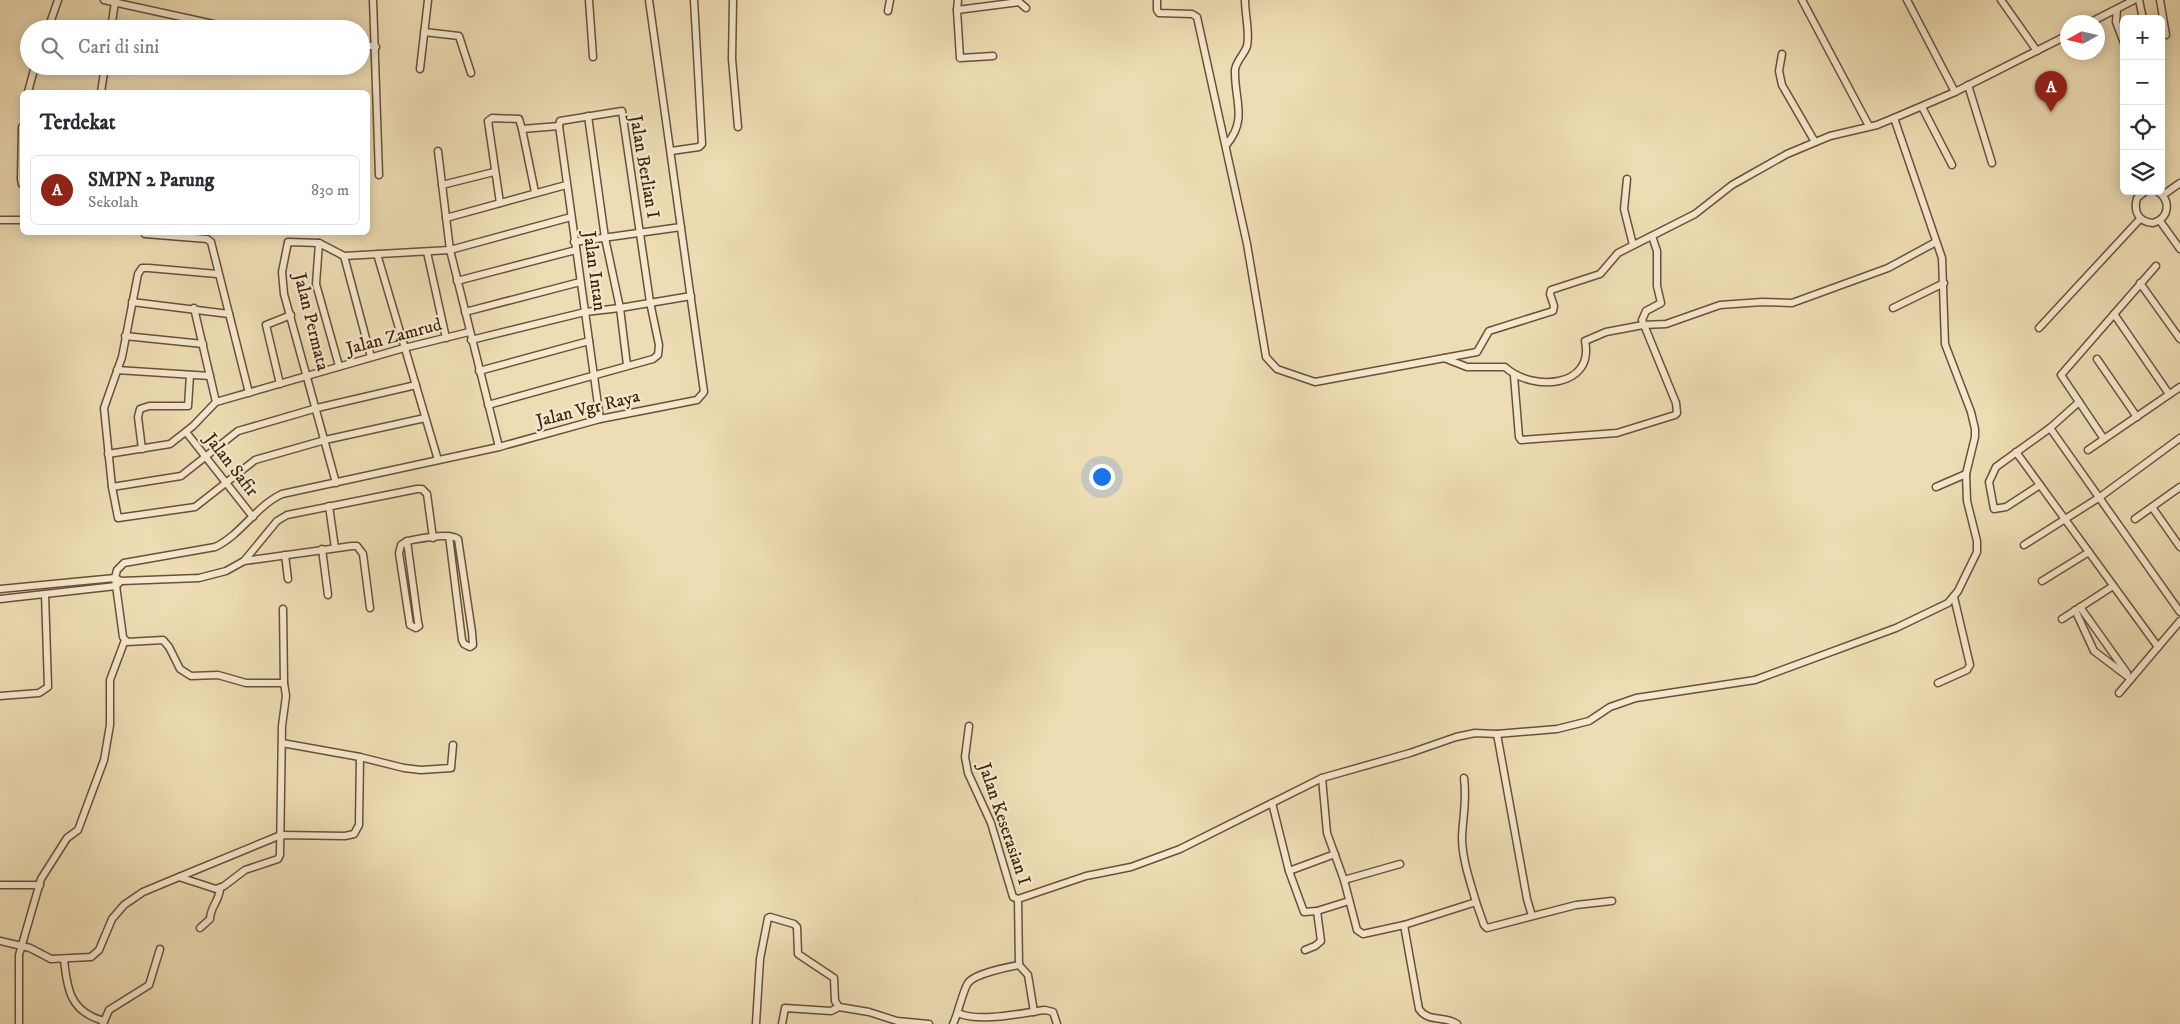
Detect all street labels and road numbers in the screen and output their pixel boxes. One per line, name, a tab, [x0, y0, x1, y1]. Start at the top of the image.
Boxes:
street label: Jalan Berlian I	[624, 112, 664, 220]
street label: Jalan Intan	[577, 228, 611, 313]
street label: Jalan Permata	[288, 269, 334, 373]
street label: Jalan Zamrud	[342, 314, 444, 361]
street label: Jalan Vgr Raya	[532, 385, 643, 433]
street label: Jalan Safir	[198, 427, 263, 501]
street label: Jalan Keserasian I	[972, 758, 1035, 888]

